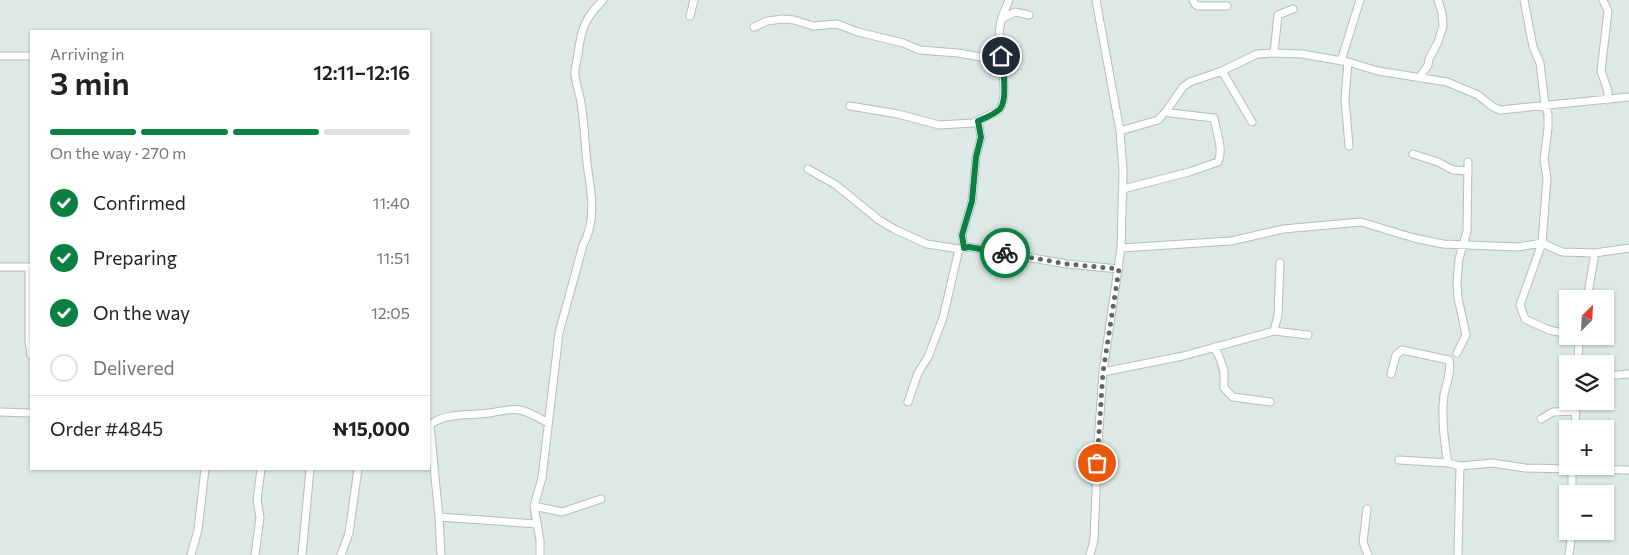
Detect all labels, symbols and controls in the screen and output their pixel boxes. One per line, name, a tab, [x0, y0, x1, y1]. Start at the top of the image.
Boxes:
pin	[980, 35, 1022, 77]
icon: home	[987, 42, 1015, 70]
text: Arriving in	[50, 44, 124, 63]
text: 12:11–12:16	[313, 61, 410, 84]
text: 3 min	[50, 62, 130, 102]
text: On the way · 270 m	[50, 143, 186, 162]
icon: check	[50, 189, 78, 217]
text: Confirmed	[93, 191, 186, 214]
text: 11:40	[373, 193, 410, 212]
courier	[980, 228, 1030, 278]
icon: bike	[991, 239, 1019, 267]
icon: check	[50, 244, 78, 272]
text: Preparing	[93, 246, 177, 269]
text: 11:51	[377, 248, 410, 267]
north arrow	[1559, 290, 1614, 345]
map controls	[1559, 290, 1614, 540]
icon: check	[50, 299, 78, 327]
text: On the way	[93, 301, 190, 324]
text: 12:05	[371, 303, 410, 322]
button: layers	[1559, 355, 1614, 410]
text: Delivered	[93, 356, 174, 379]
text: Order #4845	[50, 417, 163, 440]
text: ₦15,000	[332, 417, 410, 440]
button: +	[1559, 420, 1614, 475]
pin	[1076, 442, 1118, 484]
icon: bag	[1083, 449, 1111, 477]
button: −	[1559, 485, 1614, 540]

